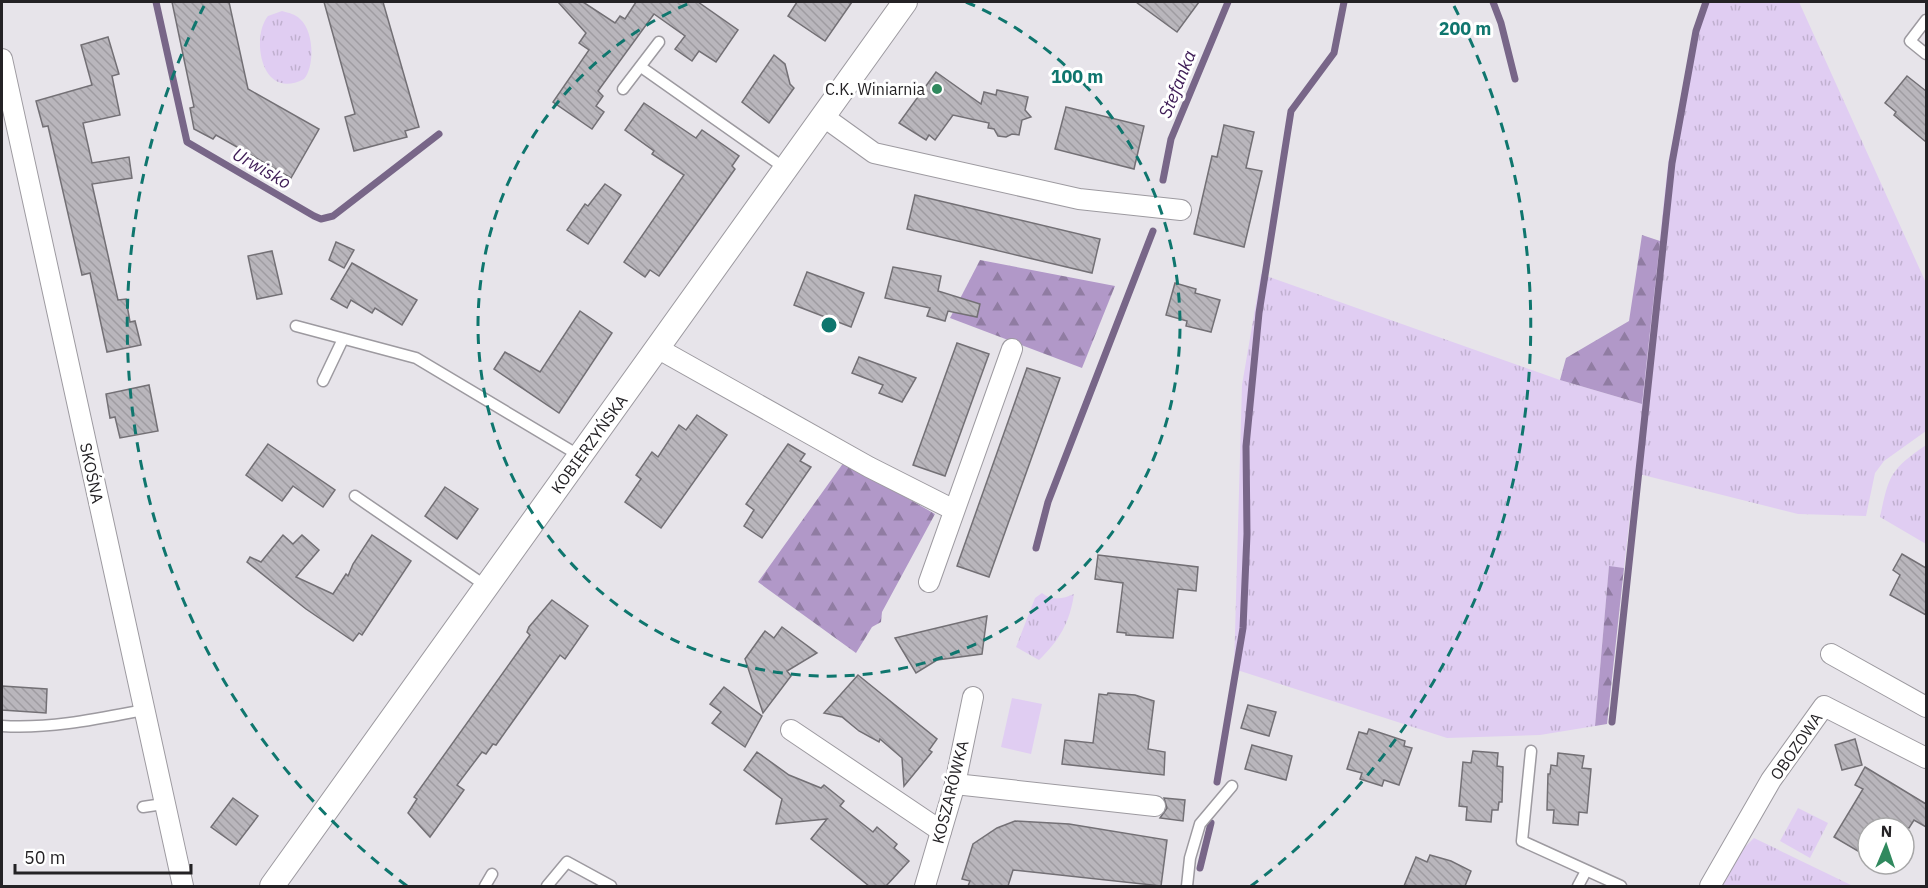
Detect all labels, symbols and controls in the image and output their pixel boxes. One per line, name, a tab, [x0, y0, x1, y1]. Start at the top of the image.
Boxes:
text: 200 m	[1439, 17, 1491, 40]
water label: Stefanka	[1153, 47, 1201, 121]
text: 100 m	[1051, 65, 1103, 88]
place label: C.K. Winiarnia	[825, 79, 925, 99]
marker: C.K. Winiarnia	[930, 82, 944, 96]
water label: Urwisko	[229, 142, 295, 194]
centre of rings	[819, 315, 839, 335]
street label: KOBIERZYŃSKA	[546, 390, 632, 497]
street label: SKOŚNA	[76, 441, 109, 505]
street label: OBOZOWA	[1766, 708, 1826, 784]
street label: KOSZARÓWKA	[927, 738, 973, 846]
north arrow	[1856, 816, 1916, 876]
text: N	[1880, 821, 1893, 841]
scale bar	[15, 837, 190, 875]
text: 50 m	[24, 846, 66, 869]

